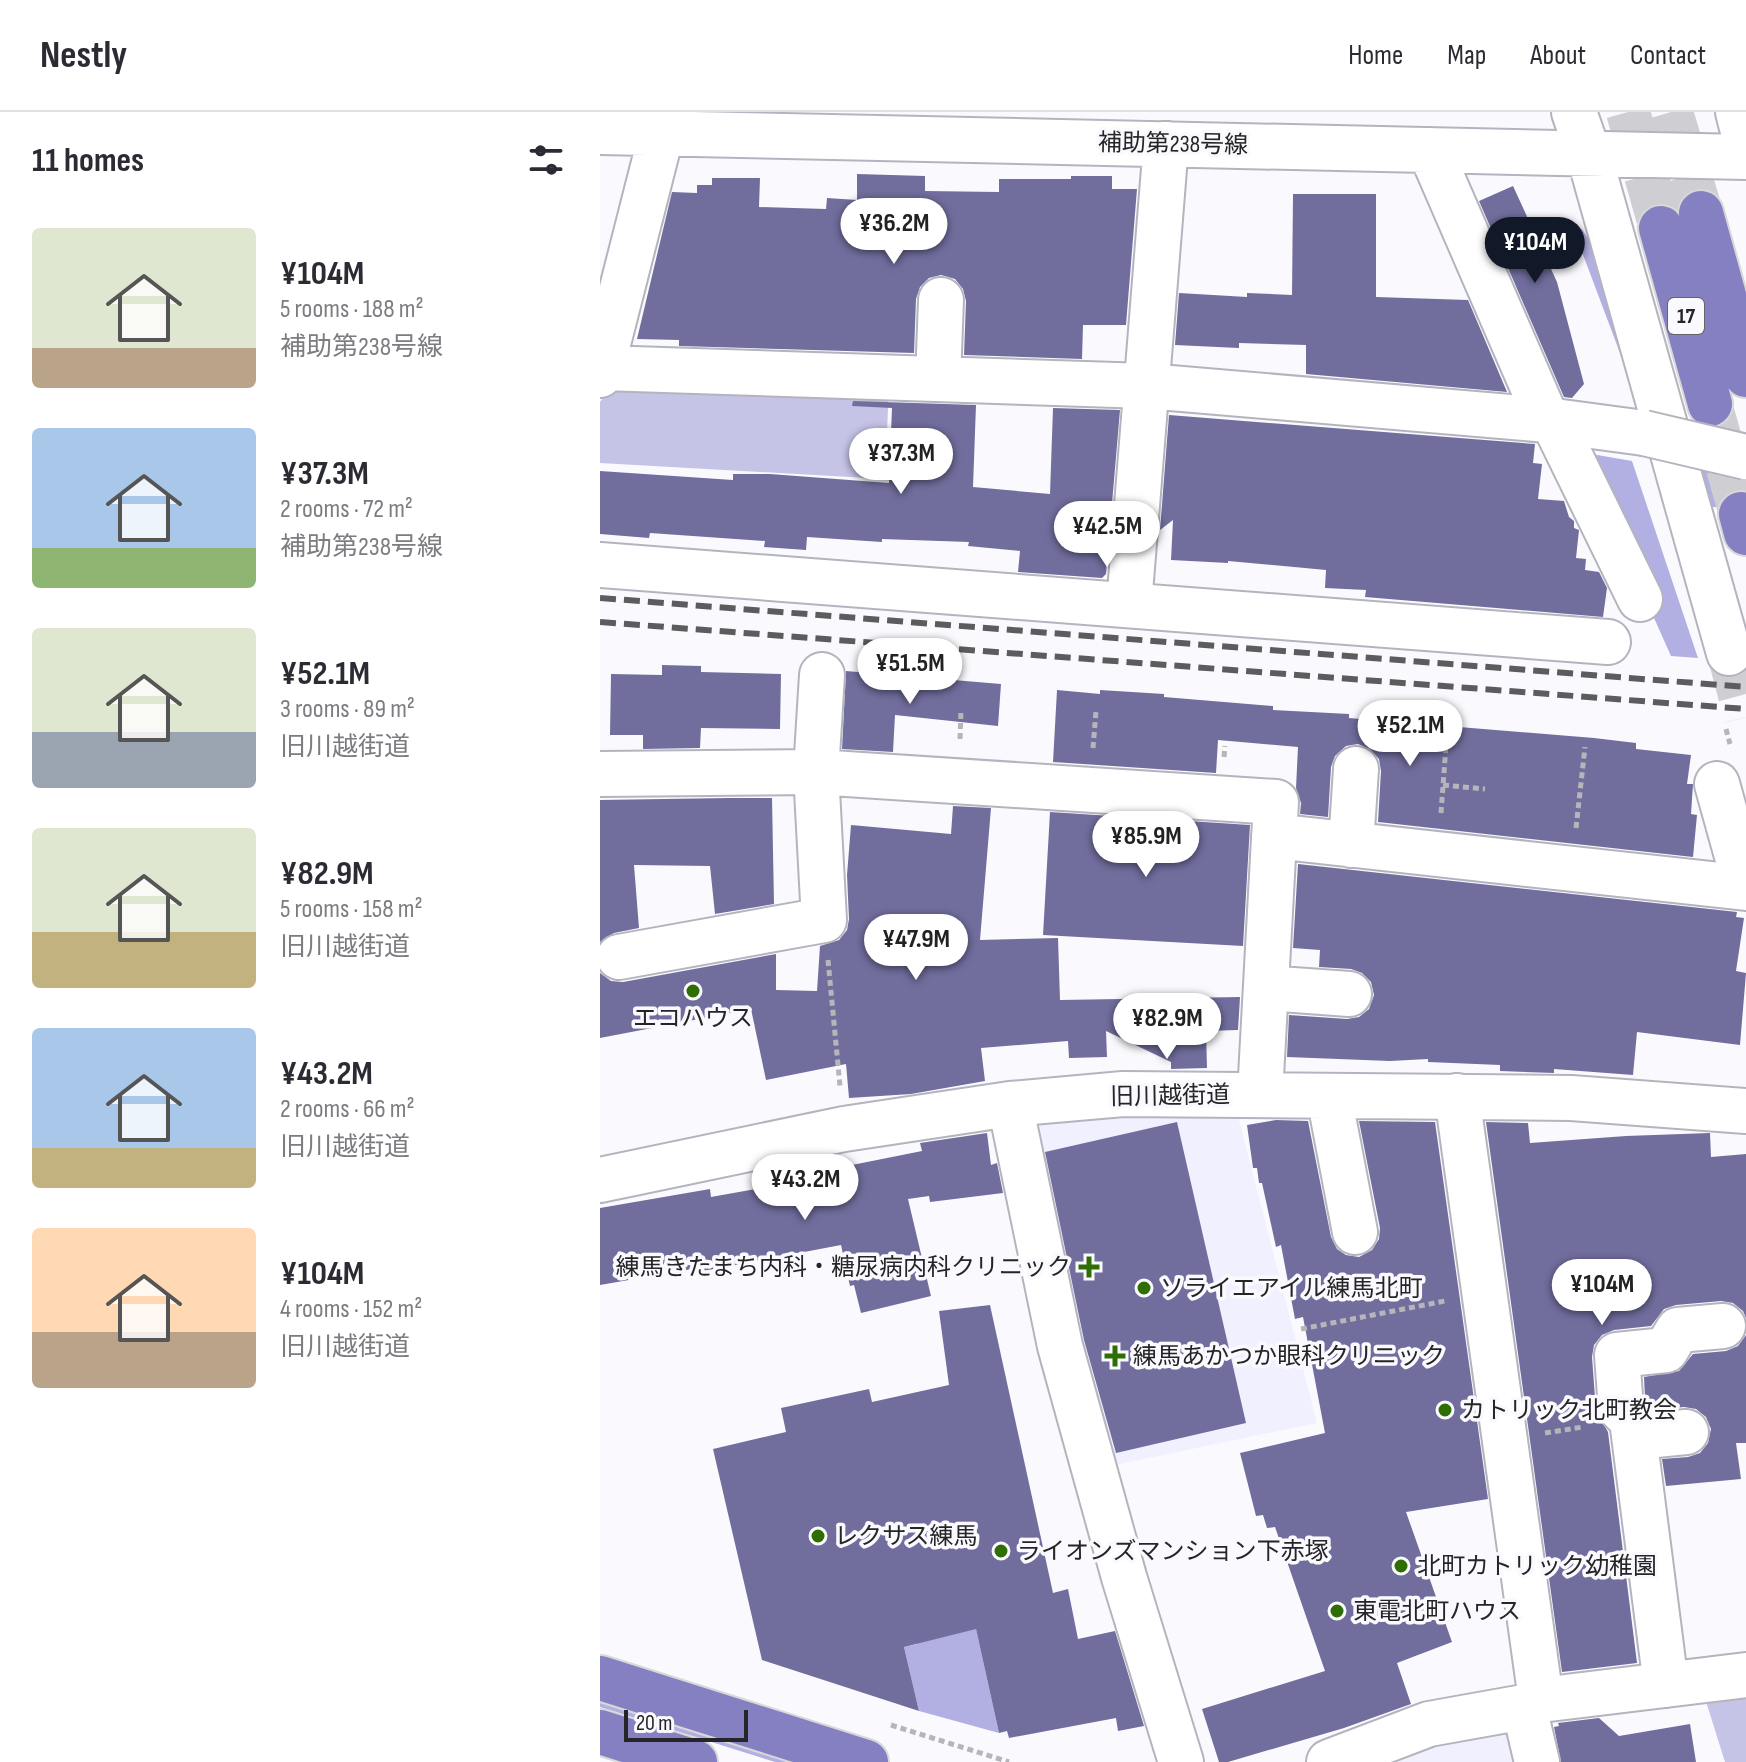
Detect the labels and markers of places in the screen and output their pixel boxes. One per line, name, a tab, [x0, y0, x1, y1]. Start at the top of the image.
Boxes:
pin: ¥36.2M	[829, 198, 959, 266]
pin: ¥104M	[1479, 217, 1591, 285]
pin: ¥37.3M	[836, 428, 966, 496]
pin: ¥42.5M	[1042, 501, 1172, 569]
pin: ¥51.5M	[845, 638, 975, 706]
pin: ¥52.1M	[1345, 700, 1475, 768]
pin: ¥85.9M	[1081, 811, 1211, 879]
pin: ¥47.9M	[851, 914, 981, 982]
marker: エコハウス	[684, 982, 702, 1000]
pin: ¥82.9M	[1102, 993, 1232, 1061]
place label: エコハウス	[633, 1004, 753, 1033]
pin: ¥43.2M	[740, 1154, 870, 1222]
place label: 練馬きたまち内科・糖尿病内科クリニック	[616, 1253, 1071, 1282]
marker: 練馬きたまち内科・糖尿病内科クリニック	[1078, 1256, 1100, 1278]
pin: ¥104M	[1546, 1259, 1658, 1327]
place label: ソライエアイル練馬北町	[1160, 1274, 1423, 1303]
marker: ソライエアイル練馬北町	[1135, 1279, 1153, 1297]
place label: 練馬あかつか眼科クリニック	[1133, 1342, 1445, 1371]
marker: 練馬あかつか眼科クリニック	[1104, 1345, 1126, 1367]
place label: カトリック北町教会	[1461, 1396, 1677, 1425]
marker: カトリック北町教会	[1436, 1401, 1454, 1419]
place label: レクサス練馬	[834, 1522, 978, 1551]
marker: レクサス練馬	[809, 1527, 827, 1545]
place label: ライオンズマンション下赤塚	[1017, 1537, 1329, 1566]
marker: ライオンズマンション下赤塚	[992, 1542, 1010, 1560]
place label: 北町カトリック幼稚園	[1417, 1552, 1657, 1581]
marker: 北町カトリック幼稚園	[1392, 1557, 1410, 1575]
place label: 東電北町ハウス	[1353, 1597, 1521, 1626]
marker: 東電北町ハウス	[1328, 1602, 1346, 1620]

